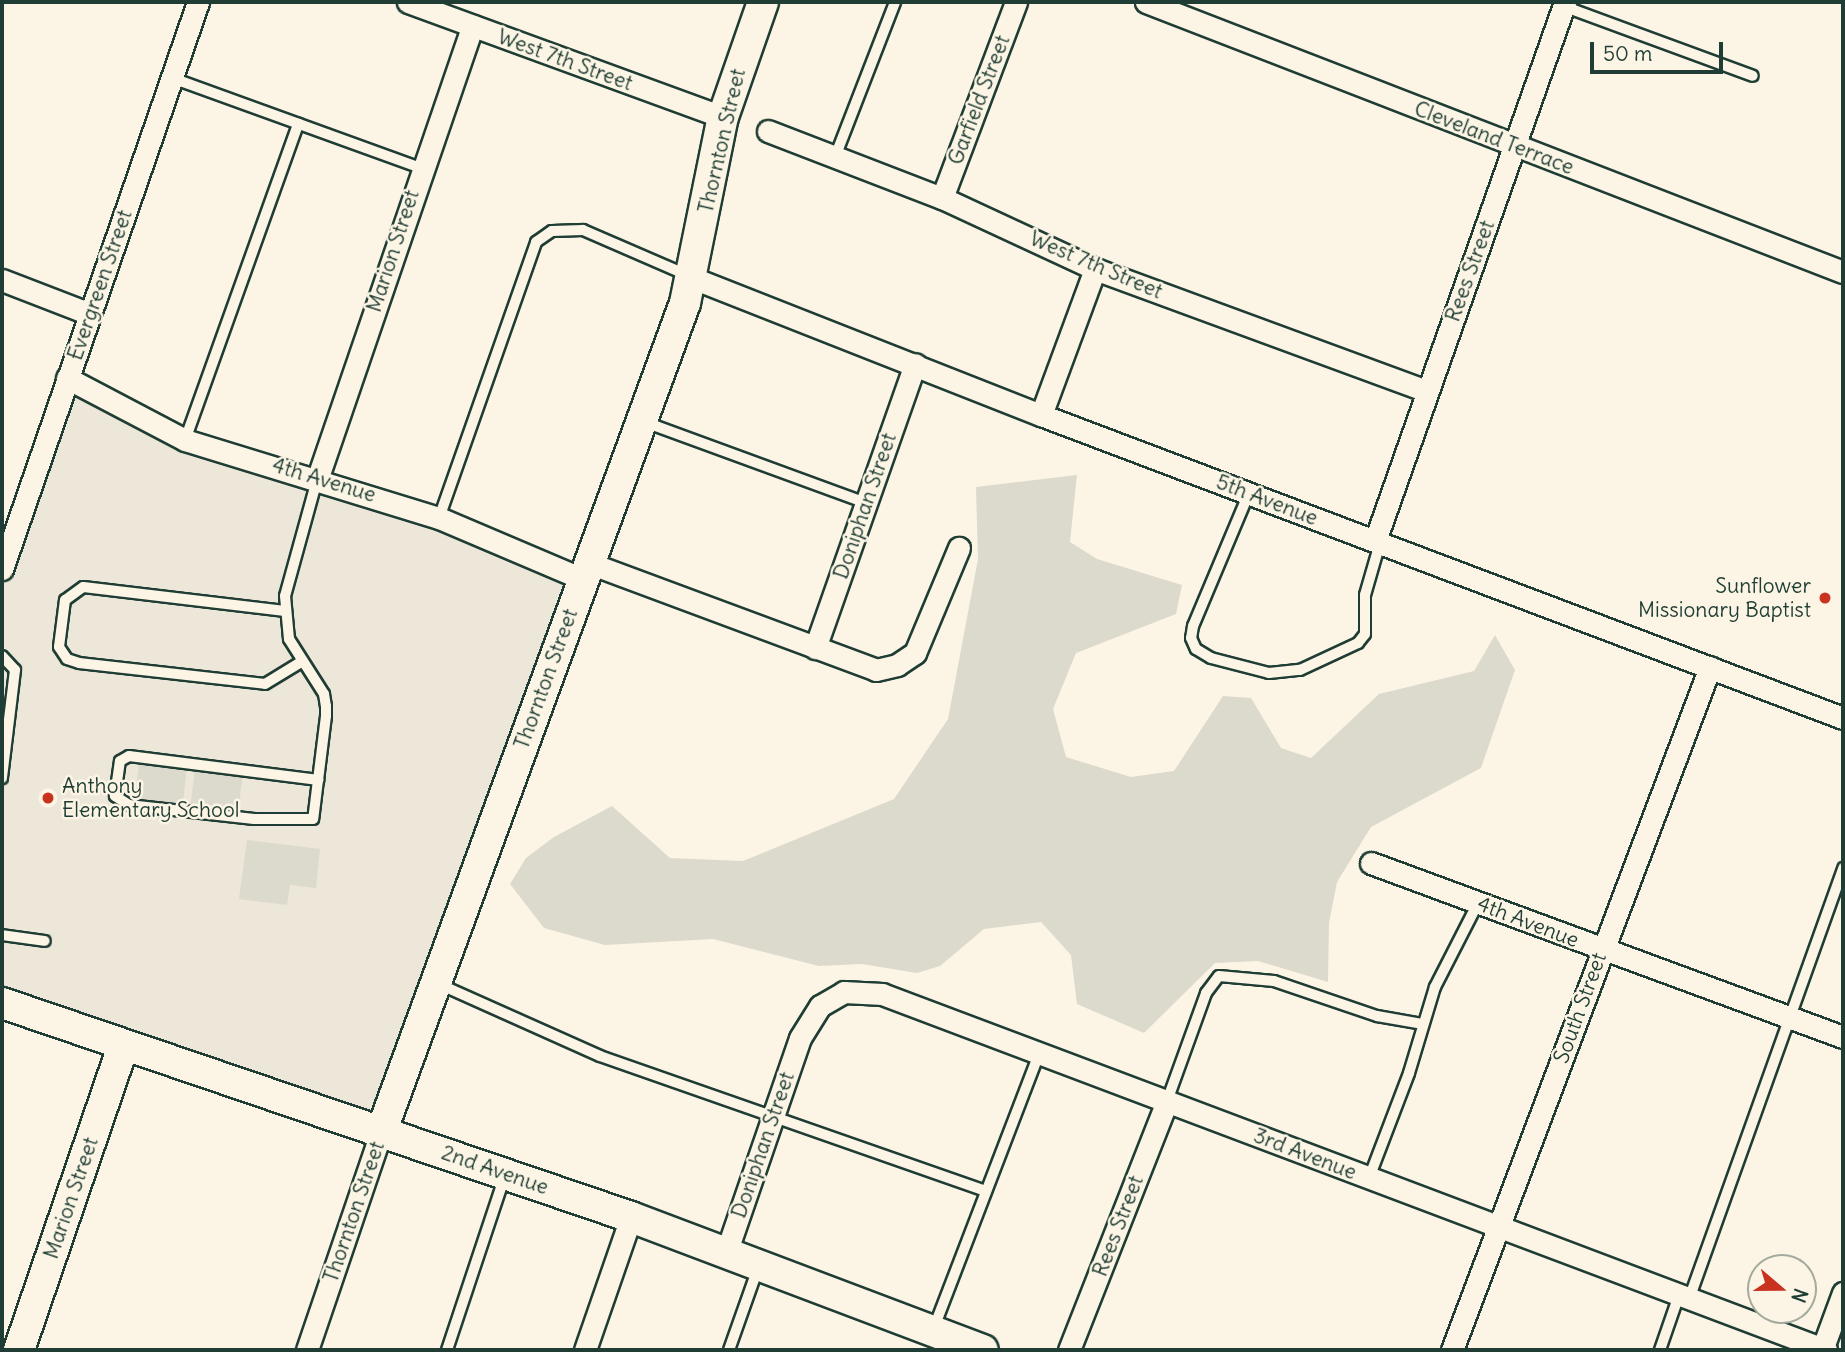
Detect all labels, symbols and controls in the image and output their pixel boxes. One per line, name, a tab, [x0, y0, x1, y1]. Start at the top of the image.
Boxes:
street label: West 7th Street	[494, 24, 636, 96]
scale bar	[1593, 28, 1726, 72]
street label: Garfield Street	[943, 32, 1015, 168]
text: 50 m	[1603, 40, 1652, 67]
street label: Thornton Street	[693, 66, 751, 216]
street label: Cleveland Terrace	[1411, 96, 1577, 180]
street label: Marion Street	[361, 187, 425, 315]
street label: Evergreen Street	[62, 206, 138, 364]
street label: Rees Street	[1440, 217, 1500, 325]
street label: West 7th Street	[1026, 226, 1166, 304]
street label: Doniphan Street	[828, 430, 902, 582]
street label: 4th Avenue	[269, 452, 379, 508]
street label: 5th Avenue	[1213, 469, 1321, 531]
place label: Sunflower Missionary Baptist	[1638, 573, 1811, 623]
marker: Sunflower Missionary Baptist	[1817, 590, 1833, 606]
street label: Thornton Street	[509, 605, 583, 753]
place label: Anthony Elementary School	[62, 773, 239, 823]
marker: Anthony Elementary School	[40, 790, 56, 806]
street label: 4th Avenue	[1474, 891, 1582, 953]
street label: South Street	[1548, 949, 1612, 1067]
street label: Doniphan Street	[726, 1069, 800, 1221]
street label: 3rd Avenue	[1250, 1123, 1360, 1185]
street label: Marion Street	[38, 1134, 104, 1262]
street label: Thornton Street	[318, 1138, 390, 1286]
street label: 2nd Avenue	[438, 1140, 552, 1200]
street label: Rees Street	[1087, 1172, 1149, 1280]
north arrow	[1747, 1254, 1817, 1324]
text: N	[1786, 1285, 1813, 1306]

